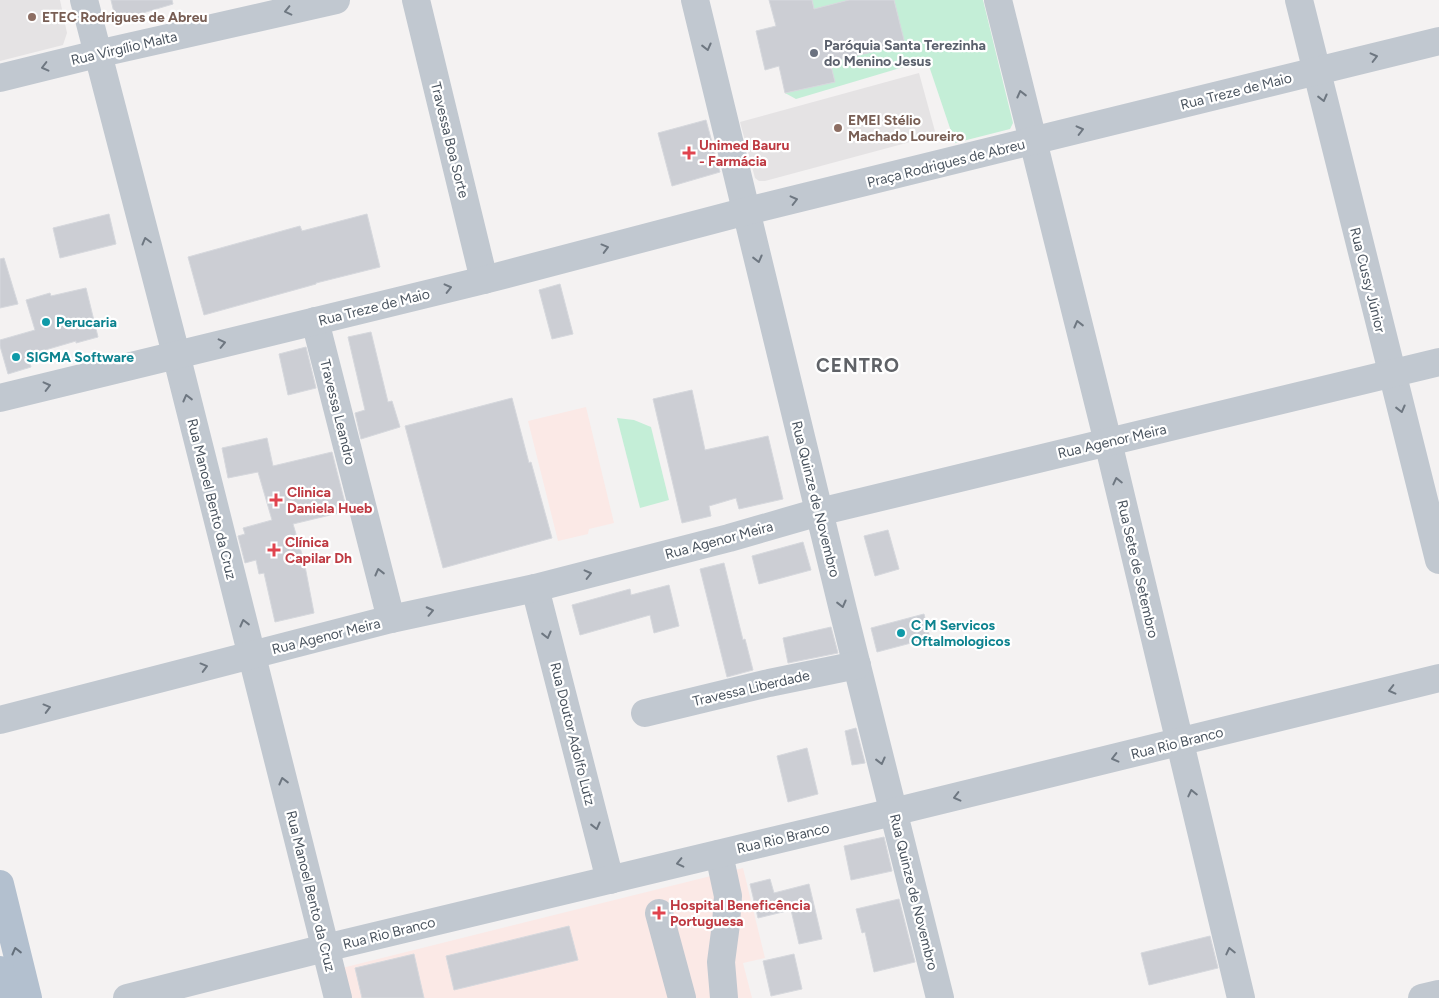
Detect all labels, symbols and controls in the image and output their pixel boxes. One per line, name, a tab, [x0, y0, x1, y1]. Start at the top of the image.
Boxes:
one-way arrow	[284, 5, 293, 16]
place label: ETEC Rodrigues de Abreu	[42, 9, 207, 26]
marker: ETEC Rodrigues de Abreu	[26, 11, 38, 23]
street label: Rua Virgílio Malta	[69, 28, 179, 69]
place label: Paróquia Santa Terezinha do Menino Jesus	[824, 37, 986, 70]
one-way arrow	[701, 43, 712, 52]
marker: Paróquia Santa Terezinha do Menino Jesus	[808, 47, 820, 59]
one-way arrow	[1370, 52, 1379, 63]
one-way arrow	[40, 61, 49, 72]
street label: Rua Treze de Maio	[1179, 69, 1294, 114]
street label: Travessa Boa Sorte	[427, 80, 472, 200]
one-way arrow	[1016, 90, 1027, 99]
one-way arrow	[1317, 94, 1328, 103]
place label: EMEI Stélio Machado Loureiro	[848, 112, 964, 145]
marker: EMEI Stélio Machado Loureiro	[832, 122, 844, 134]
one-way arrow	[1076, 125, 1085, 136]
street label: Praça Rodrigues de Abreu	[865, 136, 1027, 191]
place label: Unimed Bauru - Farmácia	[699, 137, 789, 170]
marker: Unimed Bauru - Farmácia	[683, 147, 695, 159]
one-way arrow	[790, 195, 799, 206]
street label: Rua Cussy Júnior	[1346, 226, 1389, 335]
one-way arrow	[141, 236, 152, 245]
one-way arrow	[601, 243, 610, 254]
one-way arrow	[752, 254, 763, 263]
one-way arrow	[444, 284, 452, 294]
street label: Rua Treze de Maio	[317, 285, 432, 330]
place label: Perucaria	[56, 314, 117, 331]
marker: Perucaria	[40, 316, 52, 328]
one-way arrow	[1074, 320, 1084, 328]
one-way arrow	[218, 338, 226, 349]
place label: SIGMA Software	[26, 349, 134, 366]
marker: SIGMA Software	[10, 351, 22, 363]
district label: CENTRO	[816, 354, 900, 377]
street label: Travessa Leandro	[316, 358, 359, 467]
one-way arrow	[43, 381, 52, 392]
one-way arrow	[182, 393, 193, 402]
one-way arrow	[1395, 404, 1405, 412]
street label: Rua Manoel Bento da Cruz	[183, 417, 240, 582]
street label: Rua Quinze de Novembro	[788, 419, 843, 579]
street label: Rua Agenor Meira	[1056, 421, 1168, 462]
one-way arrow	[1112, 477, 1123, 486]
place label: Clinica Daniela Hueb	[287, 484, 372, 517]
marker: Clinica Daniela Hueb	[269, 493, 283, 507]
street label: Rua Sete de Setembro	[1113, 498, 1162, 640]
street label: Rua Agenor Meira	[663, 518, 775, 563]
place label: Clínica Capilar Dh	[285, 534, 352, 567]
marker: Clínica Capilar Dh	[267, 543, 281, 557]
one-way arrow	[374, 568, 385, 577]
one-way arrow	[584, 569, 593, 580]
one-way arrow	[836, 599, 846, 607]
one-way arrow	[426, 606, 434, 617]
street label: Rua Agenor Meira	[270, 615, 382, 658]
place label: C M Servicos Oftalmologicos	[911, 617, 1011, 650]
one-way arrow	[239, 619, 250, 628]
marker: C M Servicos Oftalmologicos	[895, 627, 907, 639]
one-way arrow	[542, 630, 552, 638]
street label: Rua Doutor Adolfo Lutz	[546, 661, 599, 808]
one-way arrow	[200, 662, 209, 673]
street label: Travessa Liberdade	[691, 667, 812, 710]
one-way arrow	[1388, 684, 1396, 694]
one-way arrow	[43, 703, 52, 714]
street label: Rua Rio Branco	[1129, 724, 1225, 763]
one-way arrow	[1111, 752, 1120, 763]
one-way arrow	[875, 757, 886, 766]
one-way arrow	[278, 777, 289, 785]
one-way arrow	[1187, 788, 1198, 797]
one-way arrow	[953, 791, 962, 802]
street label: Rua Manoel Bento da Cruz	[282, 809, 339, 974]
street label: Rua Quinze de Novembro	[886, 812, 941, 972]
street label: Rua Rio Branco	[735, 820, 831, 857]
one-way arrow	[591, 822, 601, 830]
one-way arrow	[676, 857, 685, 868]
place label: Hospital Beneficência Portuguesa	[670, 897, 810, 930]
marker: Hospital Beneficência Portuguesa	[652, 906, 666, 920]
street label: Rua Rio Branco	[341, 914, 437, 953]
one-way arrow	[11, 946, 22, 955]
one-way arrow	[1225, 946, 1236, 955]

